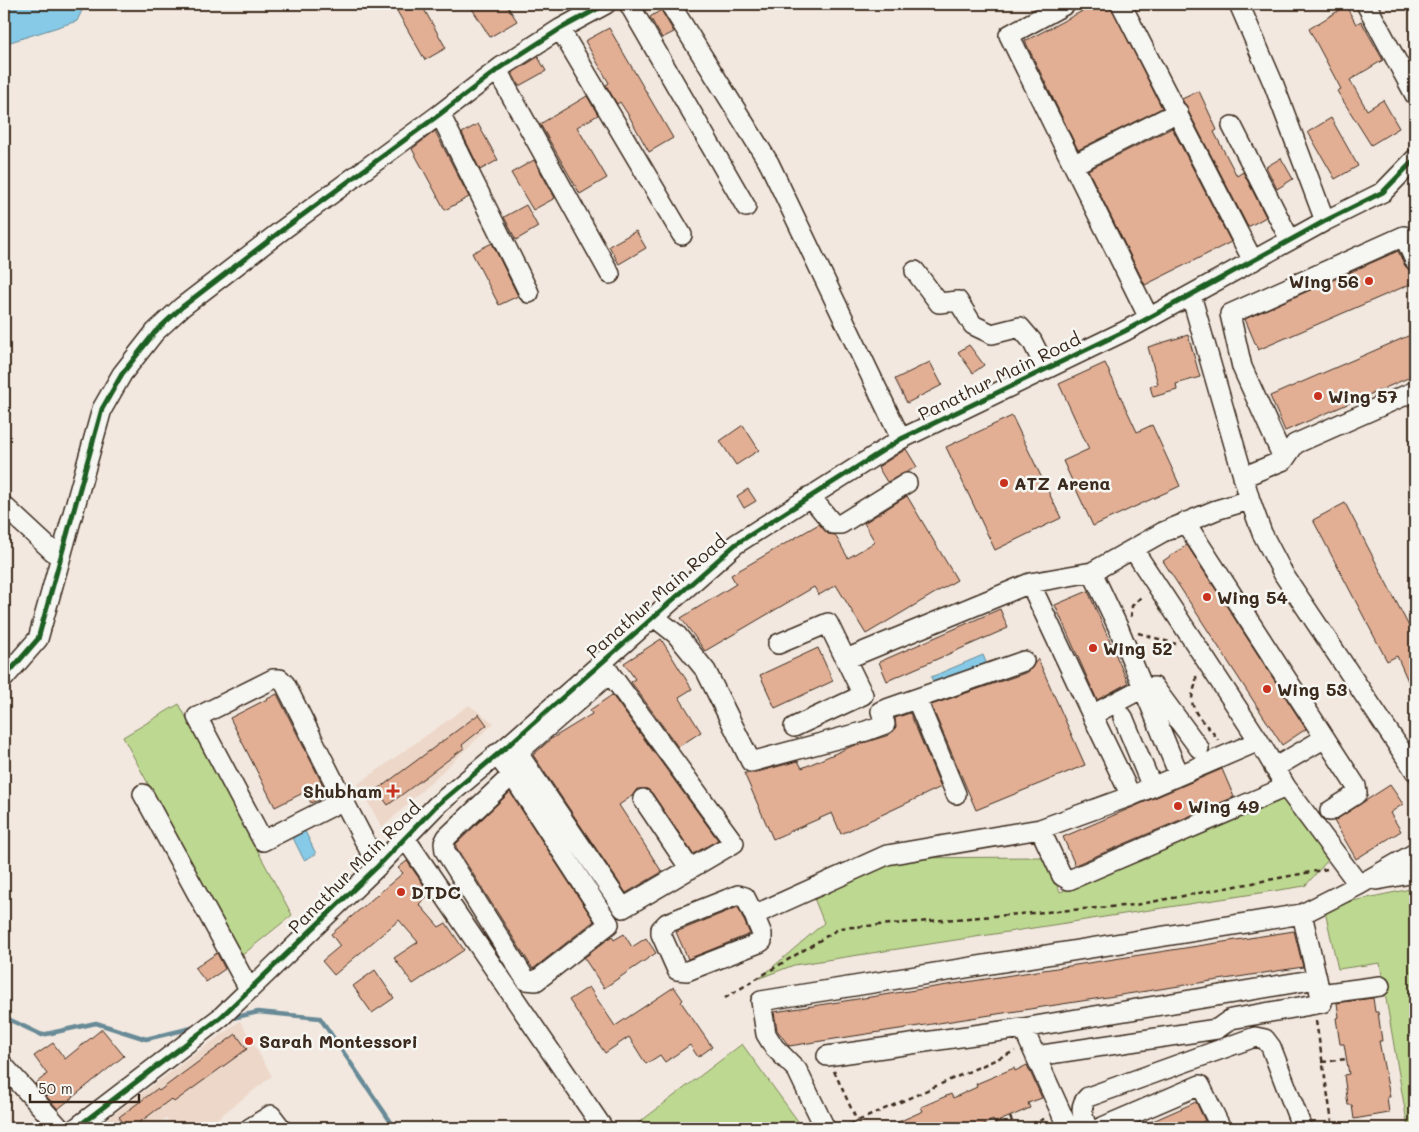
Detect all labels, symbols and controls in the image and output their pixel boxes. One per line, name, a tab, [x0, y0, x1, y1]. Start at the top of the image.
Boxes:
place label: Wing 56	[1289, 269, 1359, 293]
marker: Wing 56	[1363, 275, 1375, 287]
street label: Panathur Main Road	[914, 326, 1084, 426]
place label: Wing 57	[1328, 384, 1398, 408]
marker: Wing 57	[1312, 390, 1324, 402]
place label: ATZ Arena	[1014, 471, 1110, 495]
marker: ATZ Arena	[998, 477, 1010, 489]
street label: Panathur Main Road	[581, 529, 731, 663]
place label: Wing 54	[1217, 585, 1288, 609]
marker: Wing 54	[1201, 591, 1213, 603]
place label: Wing 52	[1103, 636, 1173, 660]
marker: Wing 52	[1087, 642, 1099, 654]
place label: Wing 53	[1277, 677, 1347, 701]
marker: Wing 53	[1261, 683, 1273, 695]
place label: Shubham	[303, 779, 382, 803]
marker: Shubham	[386, 784, 400, 798]
place label: Wing 49	[1188, 794, 1259, 818]
street label: Panathur Main Road	[283, 796, 425, 938]
marker: Wing 49	[1172, 800, 1184, 812]
place label: DTDC	[411, 880, 461, 904]
marker: DTDC	[395, 886, 407, 898]
place label: Sarah Montessori	[259, 1029, 418, 1053]
marker: Sarah Montessori	[243, 1035, 255, 1047]
scale bar	[30, 1072, 139, 1104]
text: 50 m	[38, 1078, 73, 1098]

